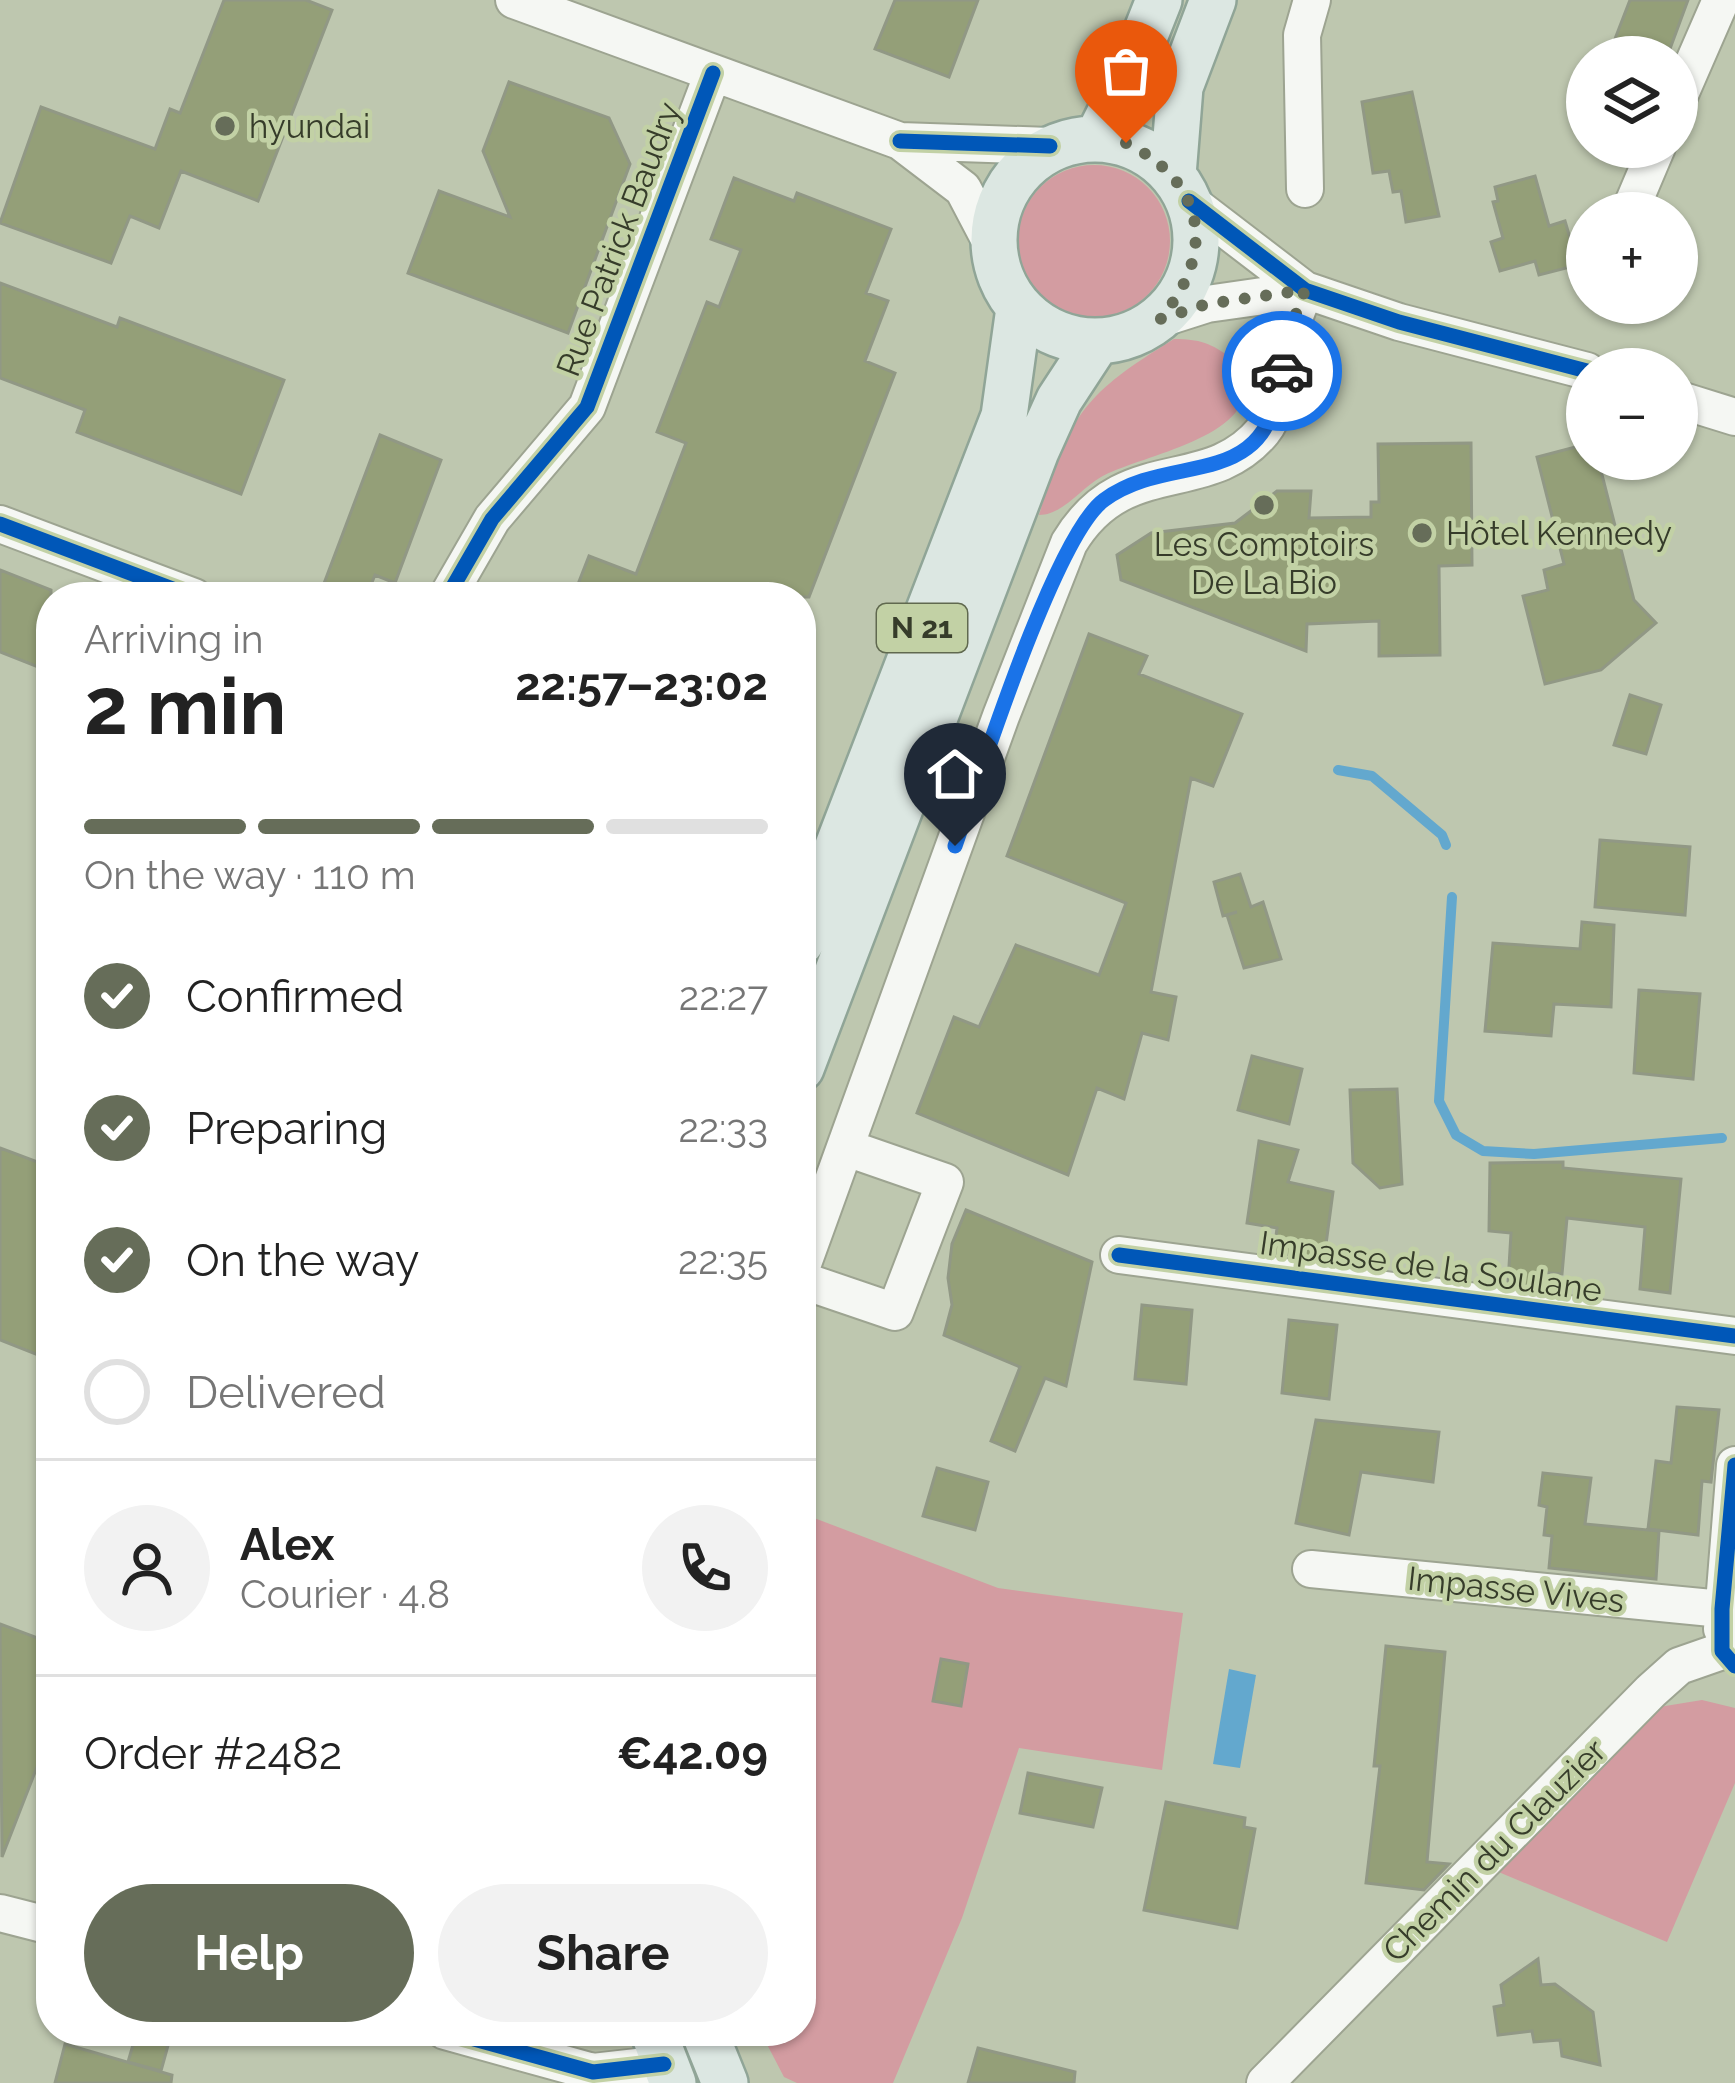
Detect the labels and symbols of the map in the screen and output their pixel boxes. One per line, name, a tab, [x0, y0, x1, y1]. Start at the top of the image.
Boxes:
pin	[1075, 20, 1177, 143]
street label: Rue Patrick Baudry	[548, 97, 689, 382]
place label: hyundai	[249, 107, 370, 146]
marker: hyundai	[212, 113, 238, 139]
courier	[1222, 311, 1342, 431]
marker: Les Comptoirs De La Bio	[1251, 492, 1277, 518]
place label: Hôtel Kennedy	[1446, 514, 1672, 553]
marker: Hôtel Kennedy	[1409, 520, 1435, 546]
place label: Les Comptoirs De La Bio	[1154, 525, 1374, 602]
road number: N 21	[877, 604, 967, 652]
pin	[904, 723, 1006, 846]
street label: Impasse de la Soulane	[1257, 1223, 1604, 1310]
street label: Impasse Vives	[1406, 1559, 1626, 1620]
street label: Chemin du Clauzier	[1375, 1731, 1614, 1970]

